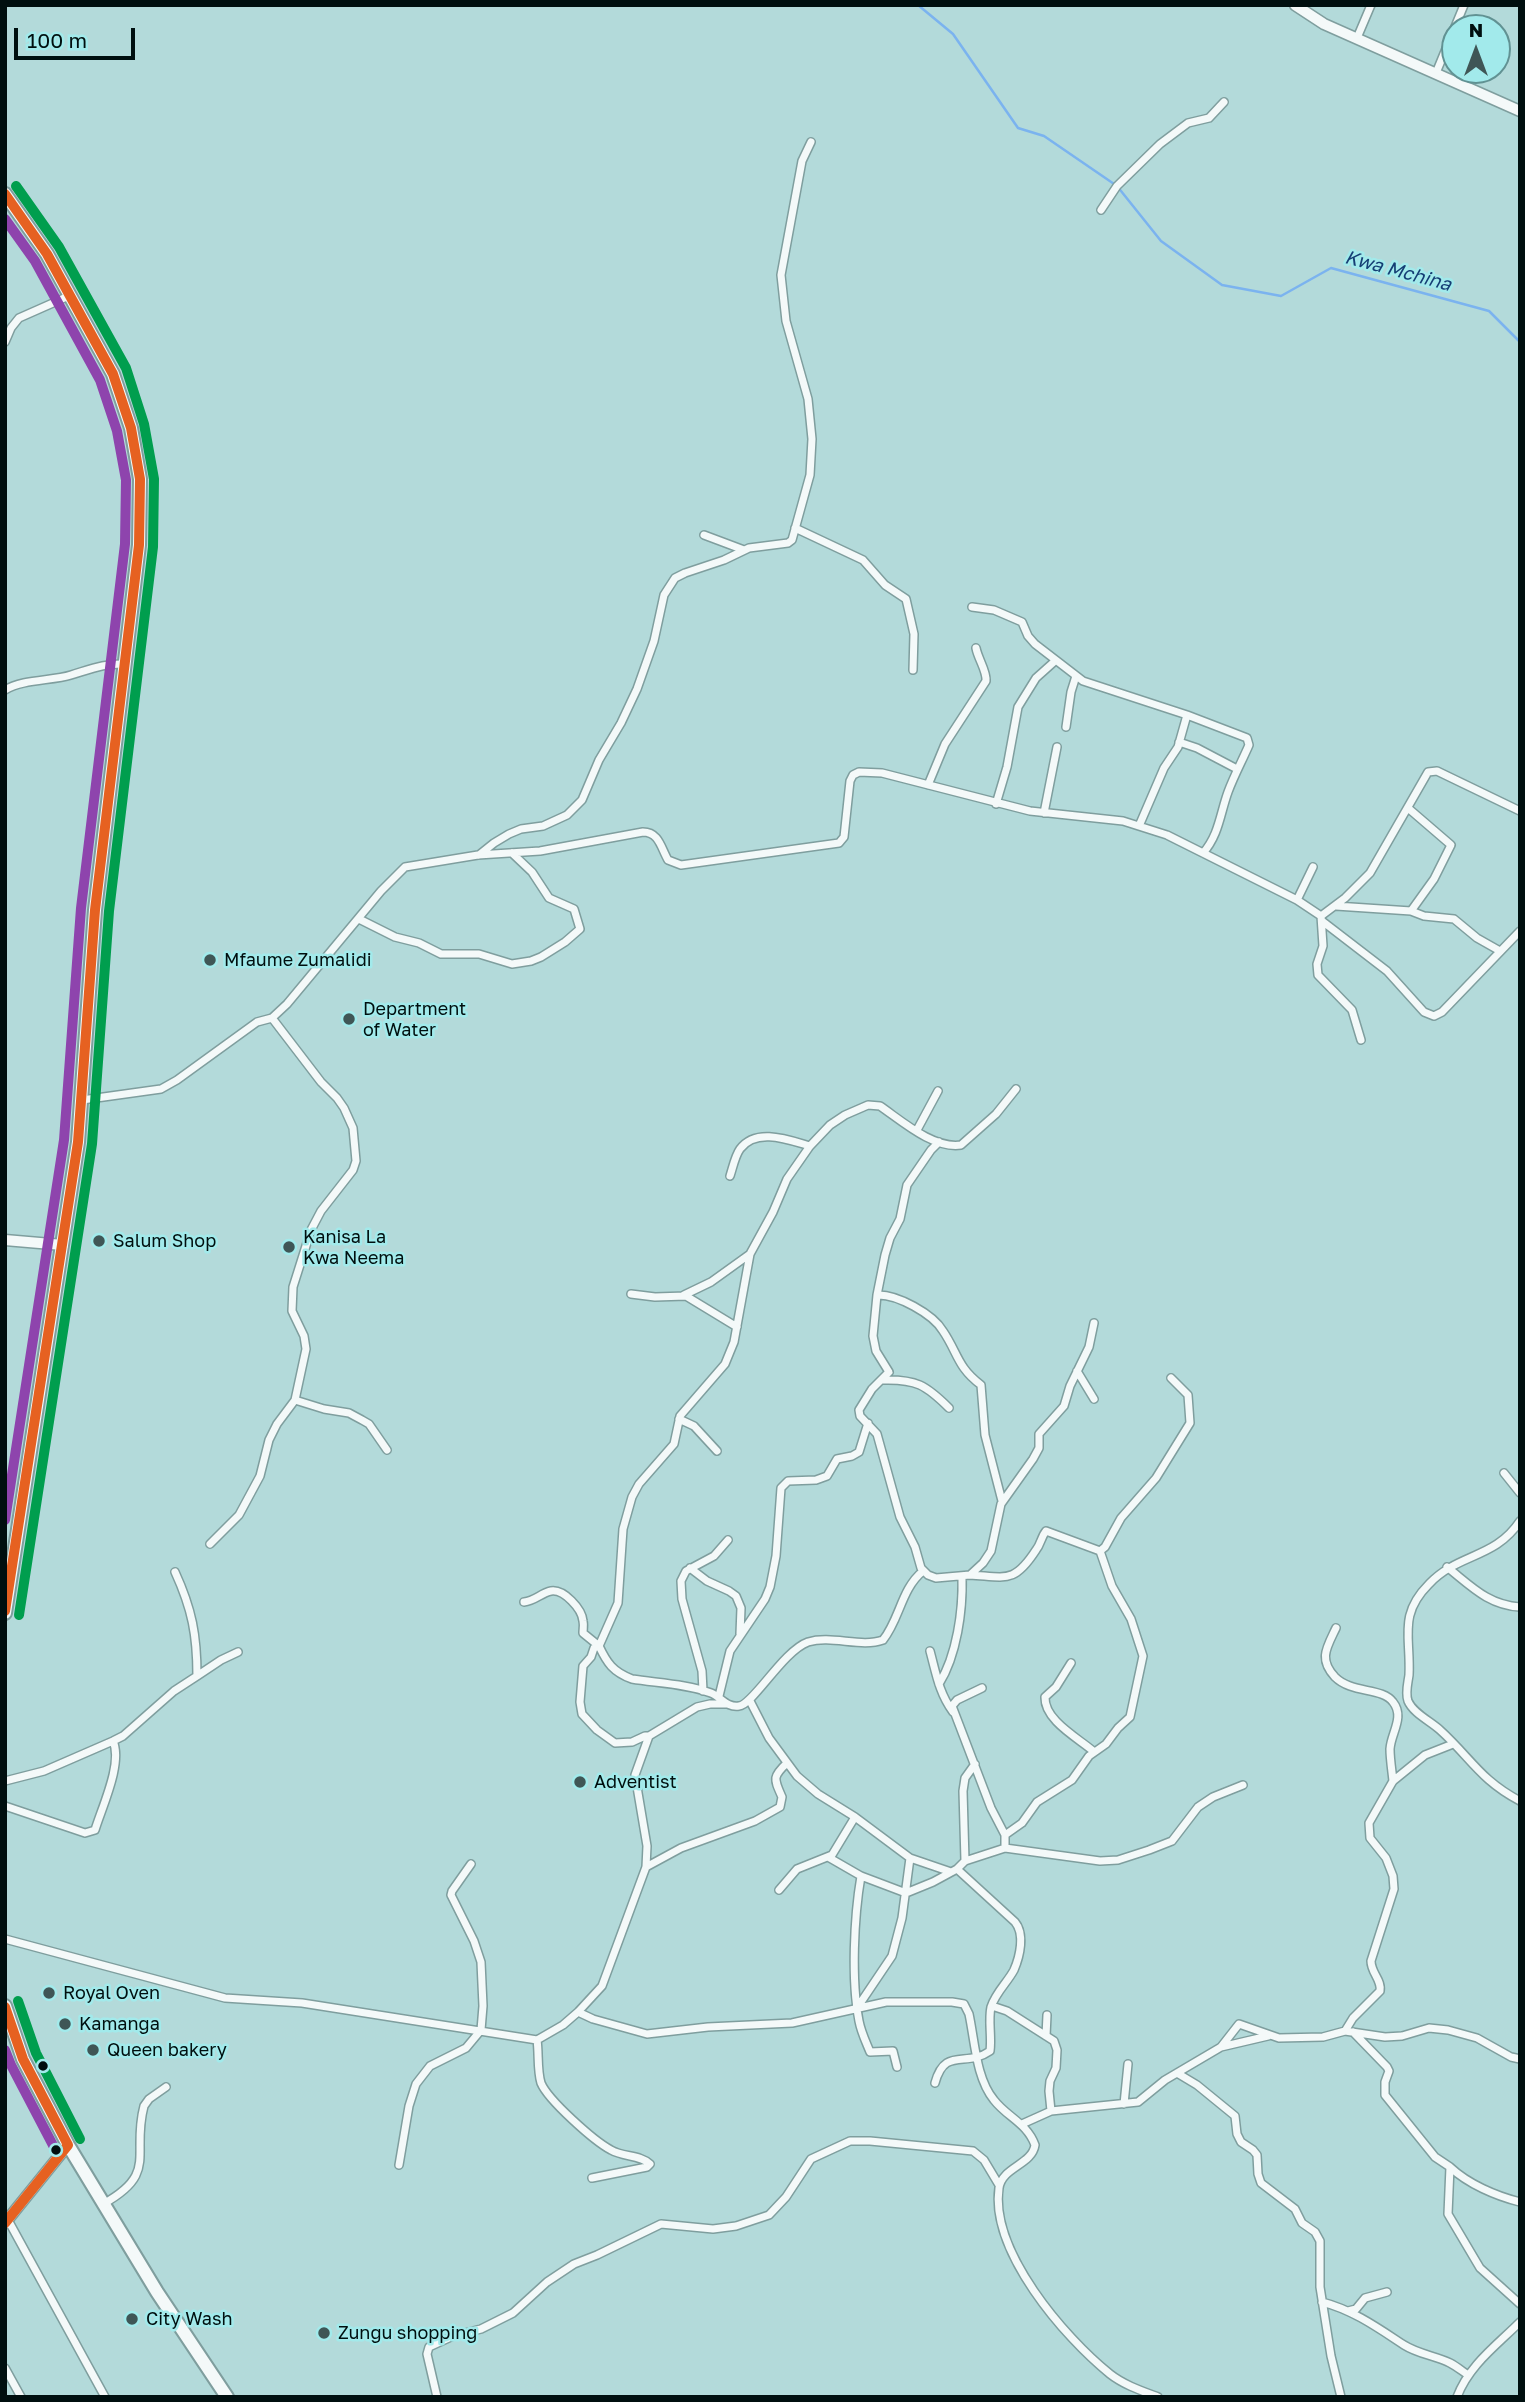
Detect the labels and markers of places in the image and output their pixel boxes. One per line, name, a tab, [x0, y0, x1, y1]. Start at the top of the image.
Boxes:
place label: Mfaume Zumalidi	[224, 949, 372, 971]
marker: Mfaume Zumalidi	[202, 952, 218, 968]
place label: Department of Water	[363, 998, 466, 1040]
marker: Department of Water	[341, 1011, 357, 1027]
place label: Kanisa La Kwa Neema	[303, 1226, 404, 1268]
place label: Salum Shop	[113, 1230, 216, 1252]
marker: Salum Shop	[91, 1233, 107, 1249]
marker: Kanisa La Kwa Neema	[281, 1239, 297, 1255]
place label: Adventist	[594, 1771, 677, 1793]
marker: Adventist	[572, 1774, 588, 1790]
place label: Royal Oven	[63, 1982, 160, 2004]
marker: Royal Oven	[41, 1985, 57, 2001]
place label: Kamanga	[79, 2013, 160, 2035]
marker: Kamanga	[57, 2016, 73, 2032]
place label: Queen bakery	[107, 2039, 227, 2061]
marker: Queen bakery	[85, 2042, 101, 2058]
unlabelled marker	[36, 2059, 50, 2073]
unlabelled marker	[49, 2143, 63, 2157]
place label: City Wash	[146, 2308, 233, 2330]
marker: City Wash	[124, 2311, 140, 2327]
place label: Zungu shopping	[338, 2322, 477, 2344]
marker: Zungu shopping	[316, 2325, 332, 2341]

